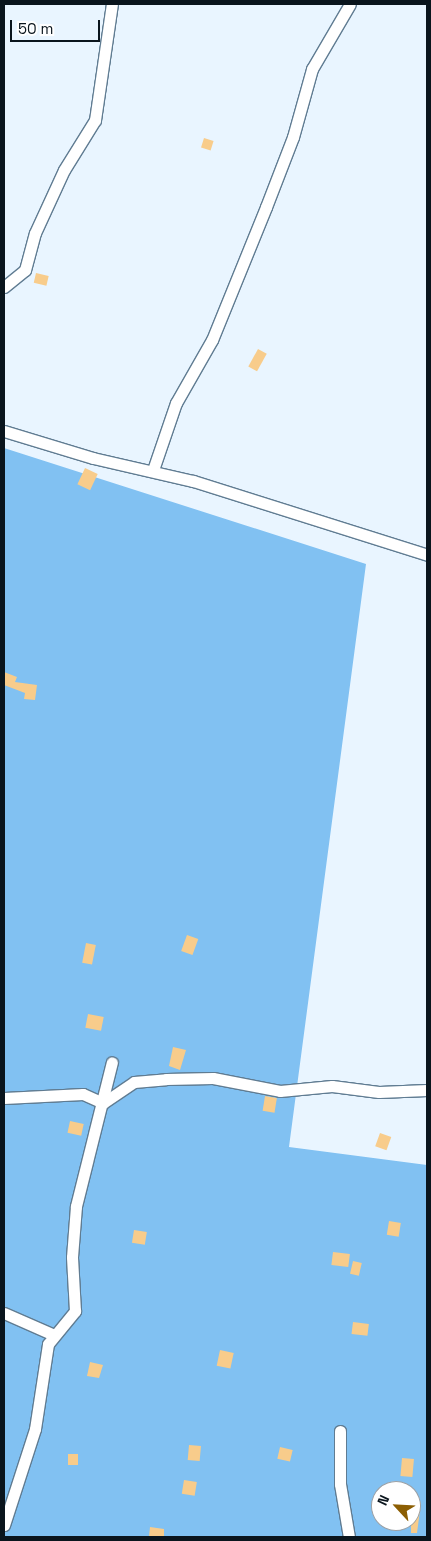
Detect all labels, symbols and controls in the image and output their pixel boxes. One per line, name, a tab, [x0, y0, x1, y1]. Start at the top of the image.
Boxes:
scale bar	[12, 10, 102, 42]
text: 50 m	[18, 19, 53, 38]
north arrow	[371, 1481, 421, 1531]
text: N	[373, 1492, 393, 1508]

